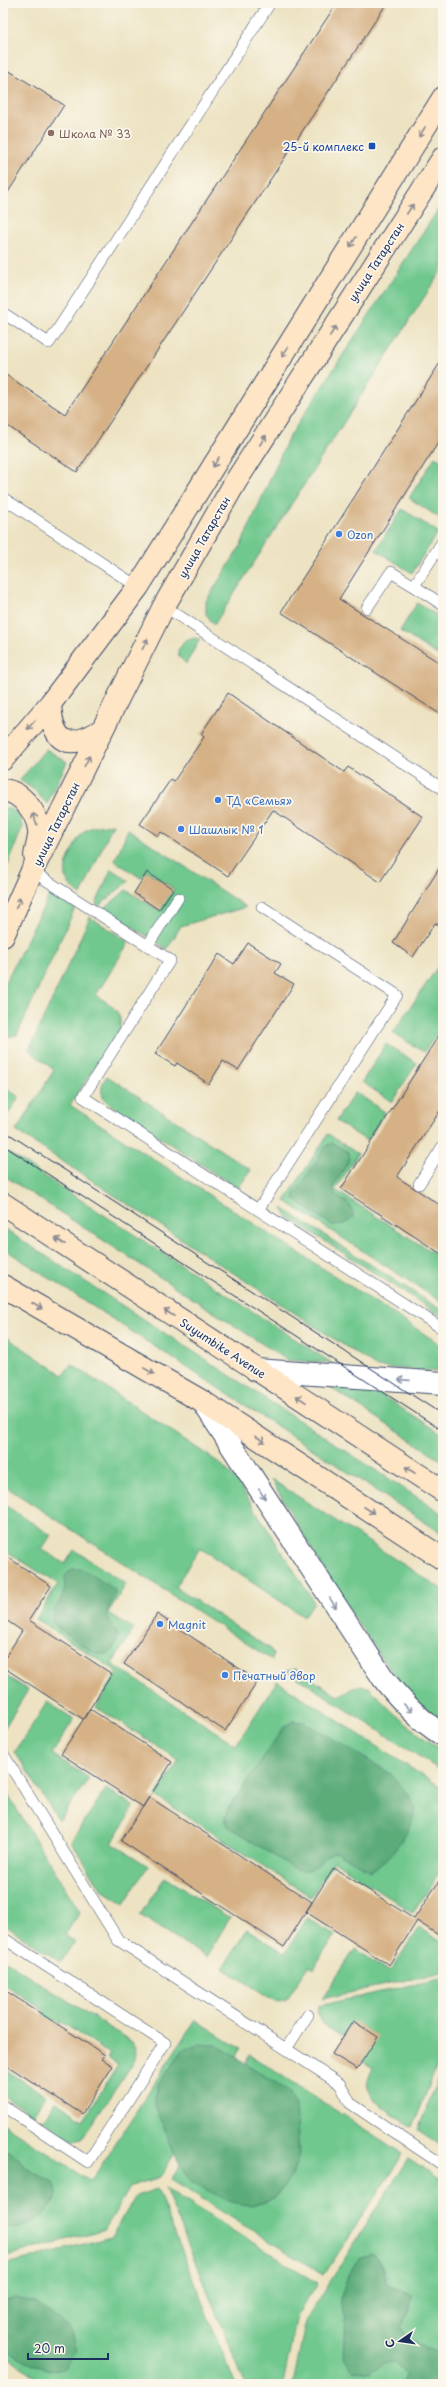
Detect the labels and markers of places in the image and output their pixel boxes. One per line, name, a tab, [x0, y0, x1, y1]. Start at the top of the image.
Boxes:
place label: Школа № 33	[59, 125, 131, 142]
marker: Школа № 33	[46, 128, 56, 138]
place label: 25-й комплекс	[283, 138, 364, 155]
marker: 25-й комплекс	[367, 141, 377, 151]
place label: Ozon	[347, 526, 373, 543]
marker: Ozon	[334, 529, 344, 539]
place label: ТД «Семья»	[226, 792, 292, 809]
marker: ТД «Семья»	[213, 795, 223, 805]
place label: Шашлык № 1	[189, 821, 263, 838]
marker: Шашлык № 1	[176, 824, 186, 834]
place label: Magnit	[168, 1616, 207, 1633]
marker: Magnit	[155, 1619, 165, 1629]
place label: Печатный двор	[233, 1667, 316, 1684]
marker: Печатный двор	[220, 1670, 230, 1680]

